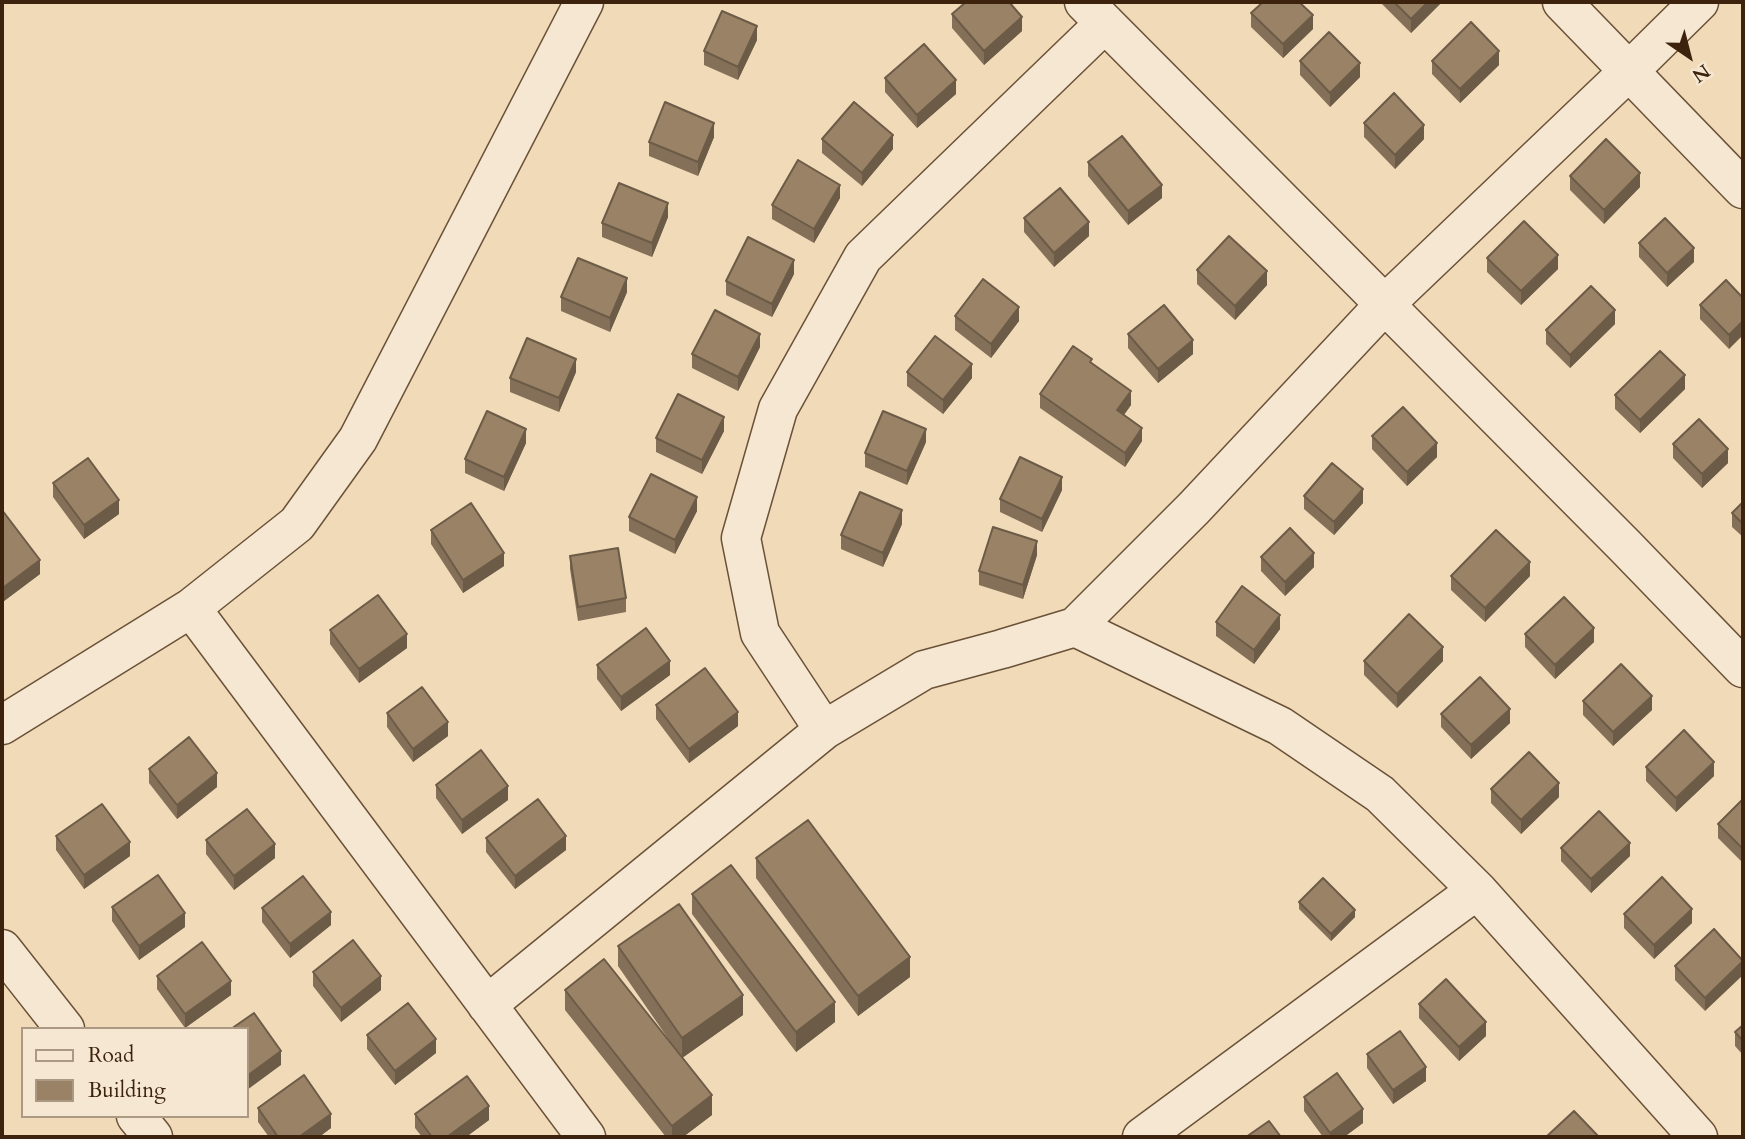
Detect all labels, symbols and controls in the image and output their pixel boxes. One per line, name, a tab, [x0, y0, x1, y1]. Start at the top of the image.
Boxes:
north arrow	[1654, 21, 1724, 91]
text: N	[1687, 58, 1715, 89]
legend	[21, 1027, 248, 1118]
text: Road	[88, 1041, 134, 1070]
text: Building	[88, 1076, 166, 1105]

